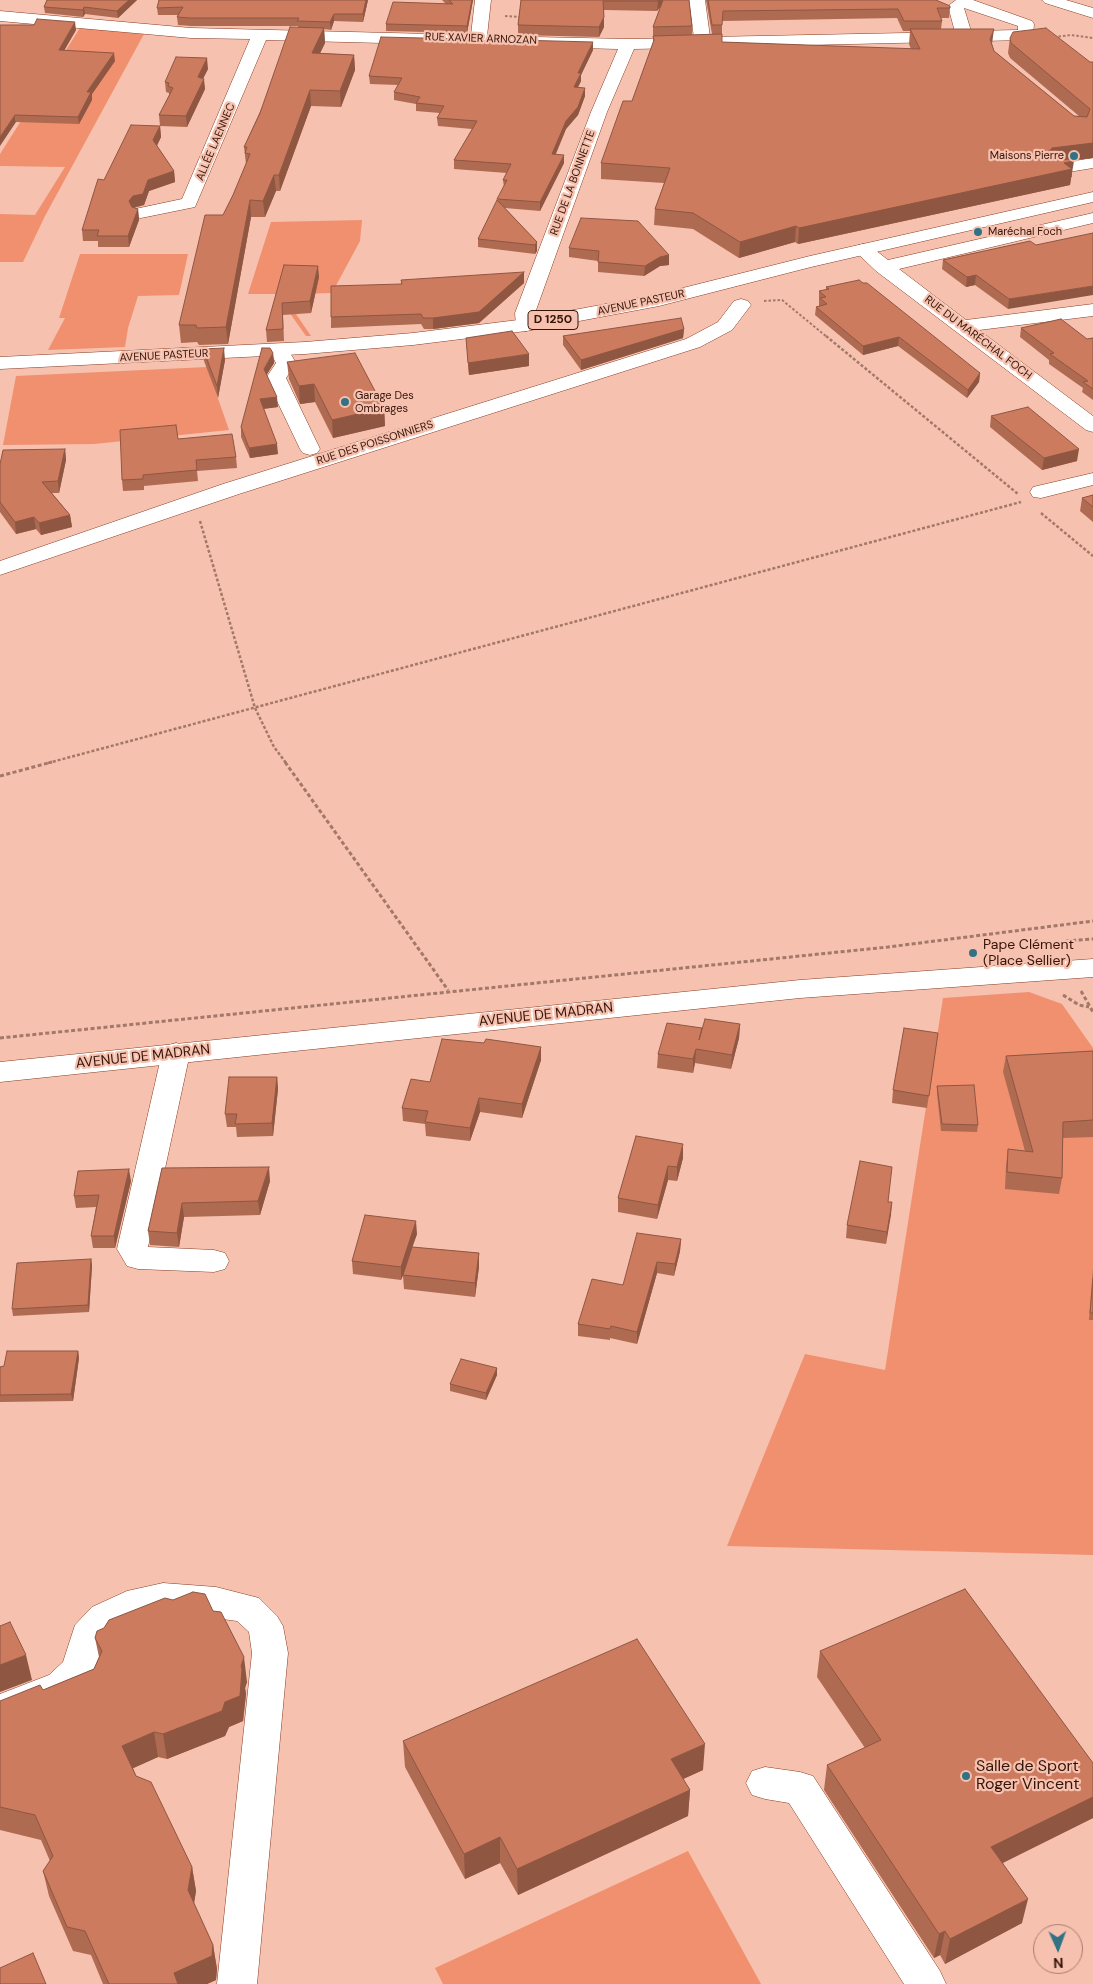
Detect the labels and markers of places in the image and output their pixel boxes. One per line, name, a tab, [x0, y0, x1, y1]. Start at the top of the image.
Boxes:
place label: Maisons Pierre	[990, 149, 1064, 163]
marker: Maisons Pierre	[1068, 150, 1080, 162]
place label: Maréchal Foch	[988, 225, 1062, 239]
marker: Maréchal Foch	[972, 226, 984, 238]
place label: Garage Des Ombrages	[355, 389, 414, 415]
marker: Garage Des Ombrages	[339, 396, 351, 408]
place label: Pape Clément (Place Sellier)	[983, 937, 1074, 970]
marker: Pape Clément (Place Sellier)	[967, 947, 979, 959]
place label: Salle de Sport Roger Vincent	[976, 1757, 1079, 1795]
marker: Salle de Sport Roger Vincent	[960, 1770, 972, 1782]

